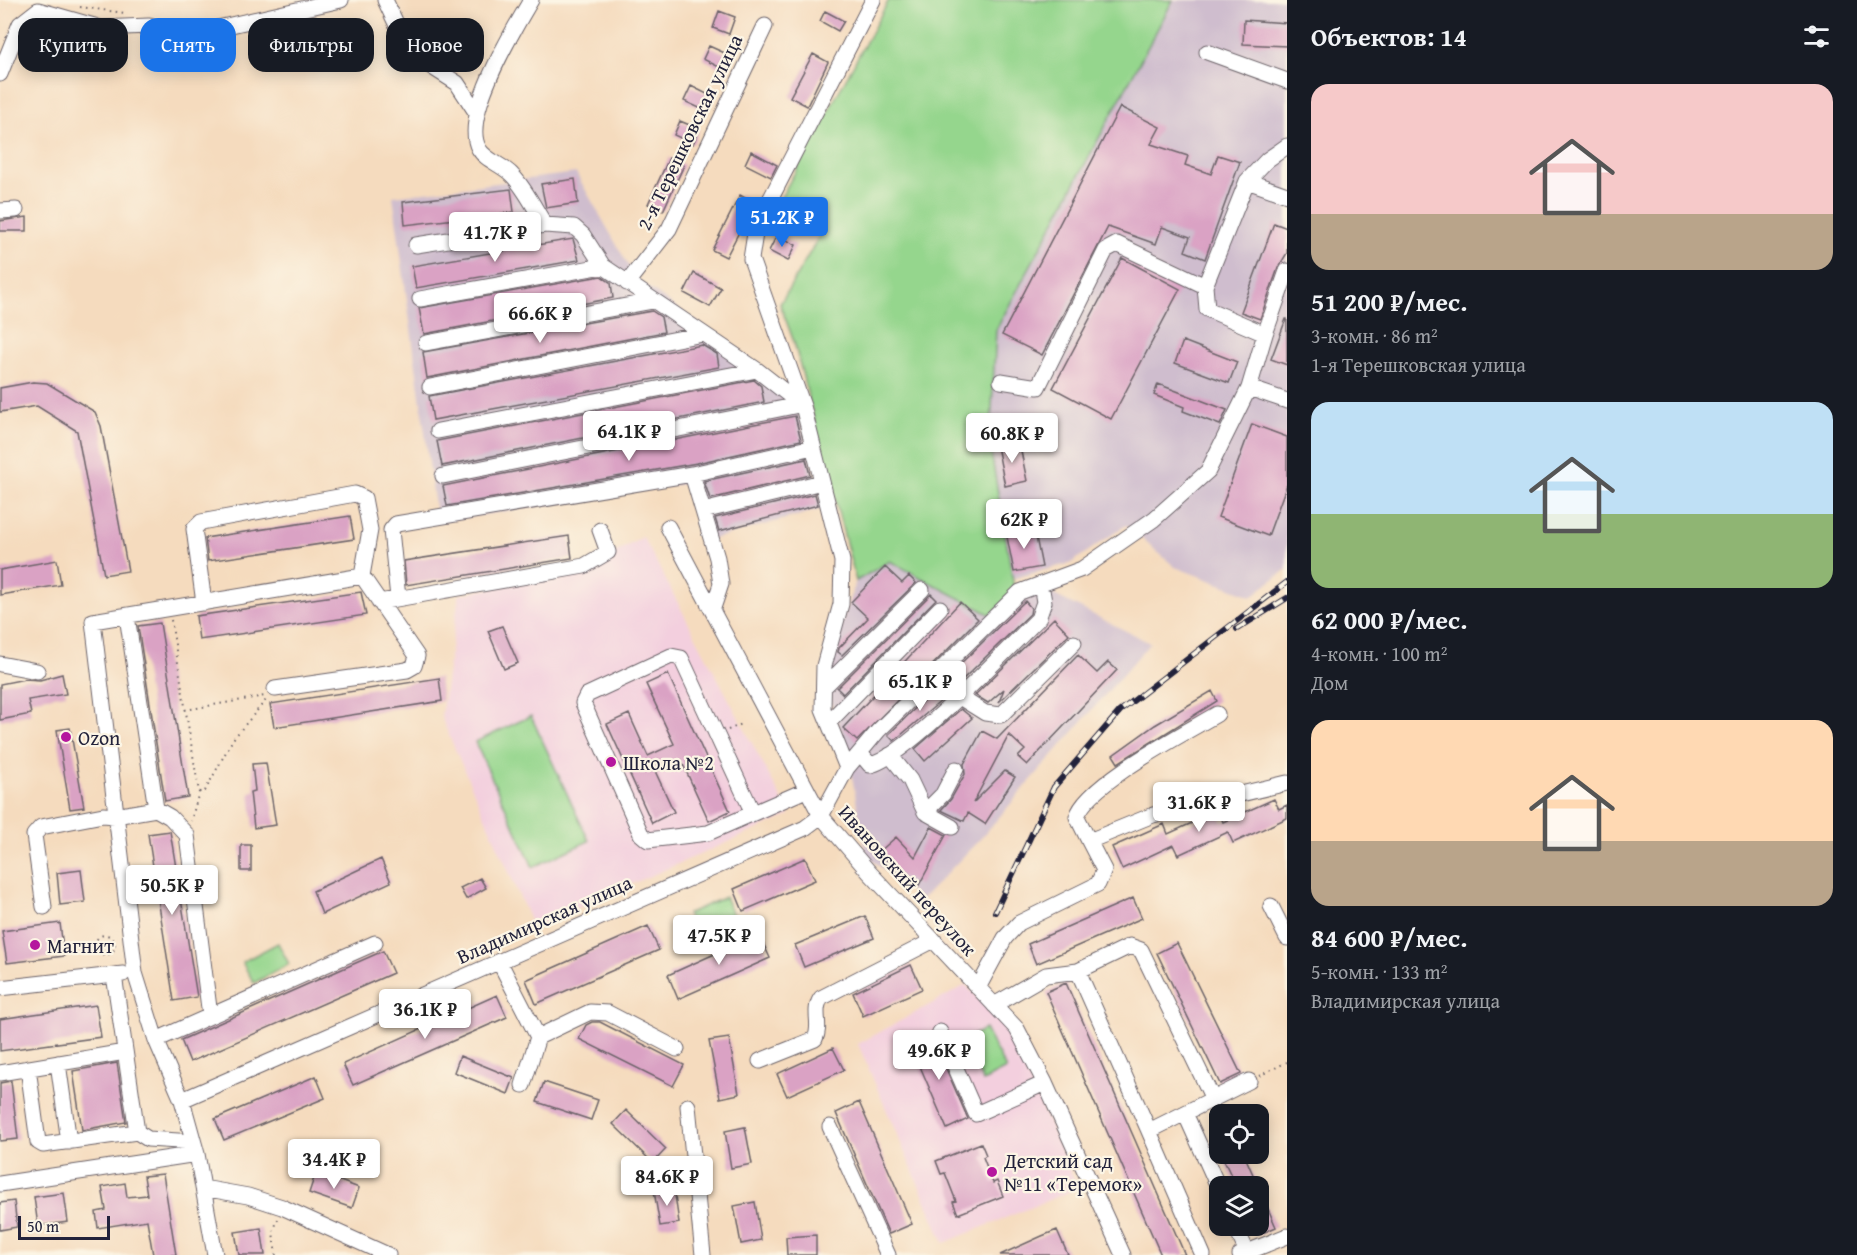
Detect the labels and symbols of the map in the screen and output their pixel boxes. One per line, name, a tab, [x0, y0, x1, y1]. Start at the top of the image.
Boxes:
street label: 2-я Терешковская улица	[629, 29, 749, 235]
pin: 51.2K ₽	[727, 197, 837, 248]
pin: 41.7K ₽	[440, 212, 550, 263]
pin: 66.6K ₽	[485, 293, 595, 344]
pin: 64.1K ₽	[574, 411, 684, 462]
pin: 60.8K ₽	[957, 413, 1067, 464]
pin: 62K ₽	[982, 499, 1066, 550]
pin: 65.1K ₽	[865, 661, 975, 712]
place label: Ozon	[78, 723, 120, 752]
marker: Ozon	[59, 730, 73, 744]
place label: Школа №2	[623, 748, 714, 777]
marker: Школа №2	[604, 755, 618, 769]
pin: 31.6K ₽	[1144, 782, 1254, 833]
street label: Ивановский переулок	[832, 798, 984, 962]
pin: 50.5K ₽	[117, 865, 227, 916]
street label: Владимирская улица	[452, 867, 637, 971]
pin: 47.5K ₽	[664, 915, 774, 966]
place label: Магнит	[47, 931, 114, 960]
marker: Магнит	[28, 938, 42, 952]
pin: 36.1K ₽	[370, 989, 480, 1040]
pin: 49.6K ₽	[884, 1030, 994, 1081]
pin: 34.4K ₽	[279, 1139, 389, 1190]
place label: Детский сад №11 «Теремок»	[1003, 1146, 1142, 1198]
pin: 84.6K ₽	[612, 1156, 722, 1207]
marker: Детский сад №11 «Теремок»	[985, 1165, 999, 1179]
scale bar	[18, 1213, 110, 1240]

